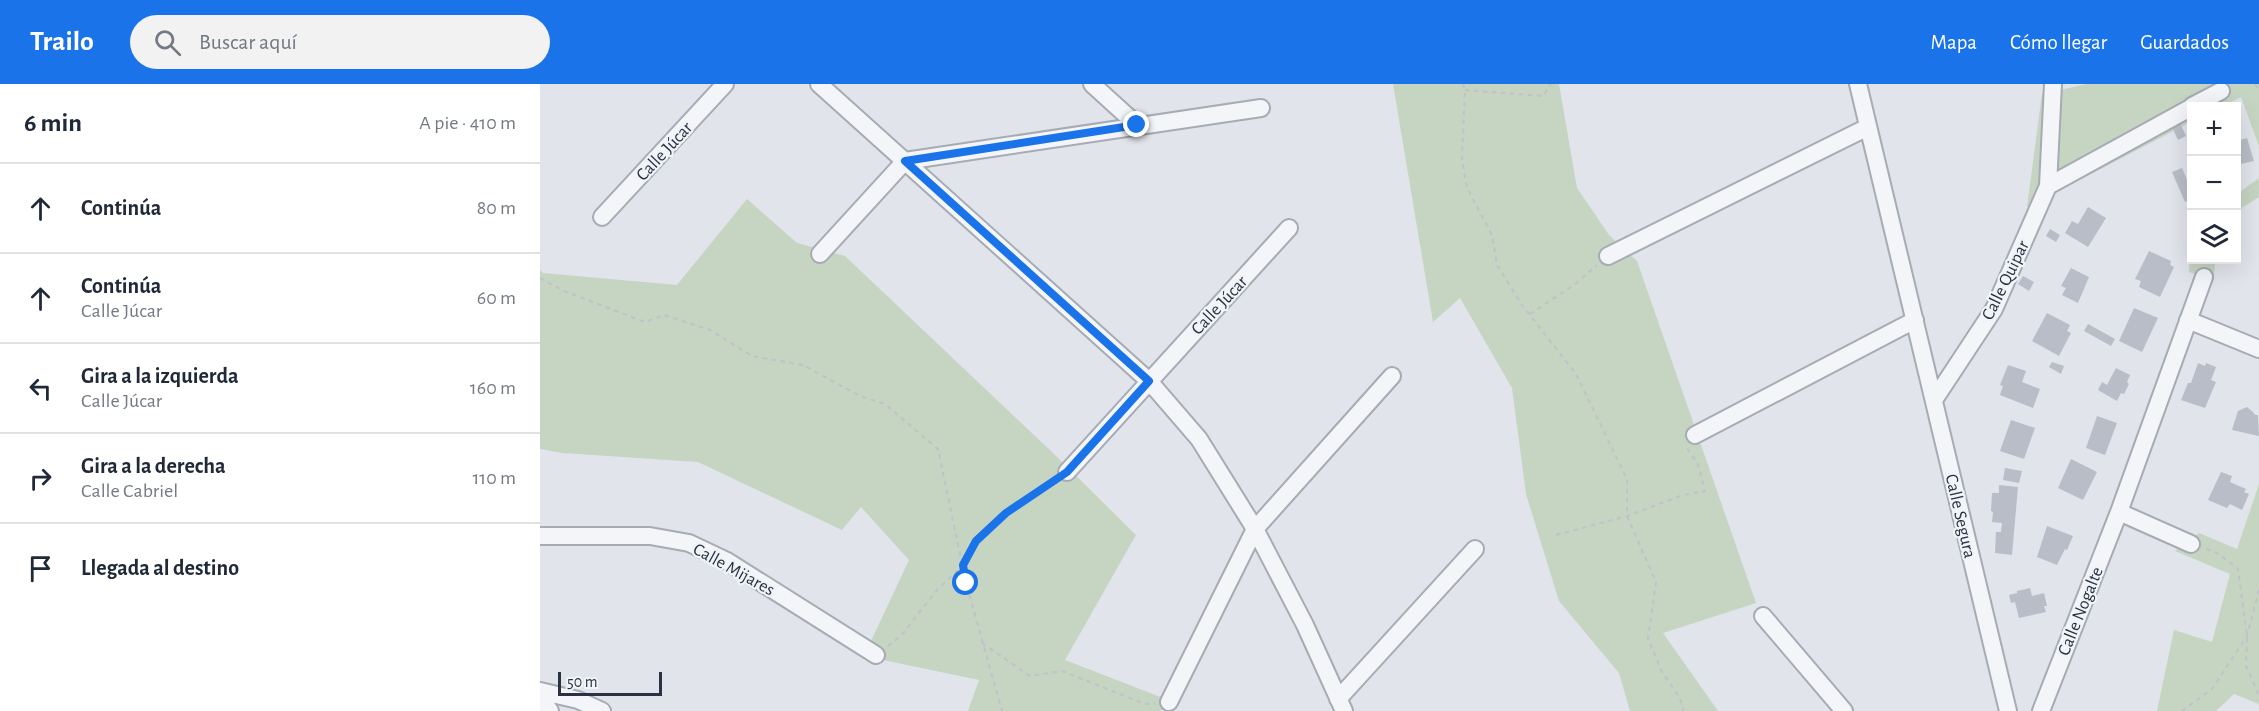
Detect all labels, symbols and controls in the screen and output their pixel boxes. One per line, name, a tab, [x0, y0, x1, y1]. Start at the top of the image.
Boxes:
search box	[130, 15, 550, 69]
icon: search	[151, 26, 184, 59]
text: Trailo	[30, 28, 94, 56]
text: Buscar aquí	[199, 31, 297, 53]
text: Mapa	[1931, 32, 1977, 53]
text: Cómo llegar	[2010, 32, 2107, 53]
text: Guardados	[2140, 32, 2229, 53]
map controls	[2187, 102, 2241, 264]
button: +	[2187, 102, 2241, 156]
text: 6 min	[24, 110, 82, 136]
route end	[1123, 111, 1149, 137]
text: A pie · 410 m	[419, 113, 516, 133]
street label: Calle Júcar	[633, 119, 696, 185]
button: −	[2187, 156, 2241, 210]
icon: ahead	[24, 192, 57, 225]
text: Continúa	[81, 197, 161, 219]
text: 80 m	[477, 198, 516, 218]
button: layers	[2187, 210, 2241, 264]
street label: Calle Quipar	[1979, 238, 2033, 323]
street label: Calle Júcar	[1188, 273, 1251, 339]
text: Continúa	[81, 275, 161, 297]
icon: ahead	[24, 282, 57, 315]
text: 60 m	[477, 288, 516, 308]
text: Calle Júcar	[81, 301, 162, 321]
text: Gira a la izquierda	[81, 365, 239, 387]
icon: left	[24, 372, 57, 405]
text: 160 m	[470, 378, 516, 398]
text: Calle Júcar	[81, 391, 162, 411]
text: Gira a la derecha	[81, 455, 226, 477]
icon: right	[24, 462, 57, 495]
text: 110 m	[472, 468, 516, 488]
street label: Calle Segura	[1942, 472, 1978, 560]
text: Calle Cabriel	[81, 481, 178, 501]
street label: Calle Mijares	[690, 540, 777, 600]
icon: arrive	[24, 552, 57, 585]
text: Llegada al destino	[81, 557, 239, 579]
street label: Calle Nogalte	[2055, 565, 2107, 658]
route start	[952, 569, 978, 595]
scale bar	[558, 669, 662, 696]
text: 50 m	[567, 674, 598, 690]

